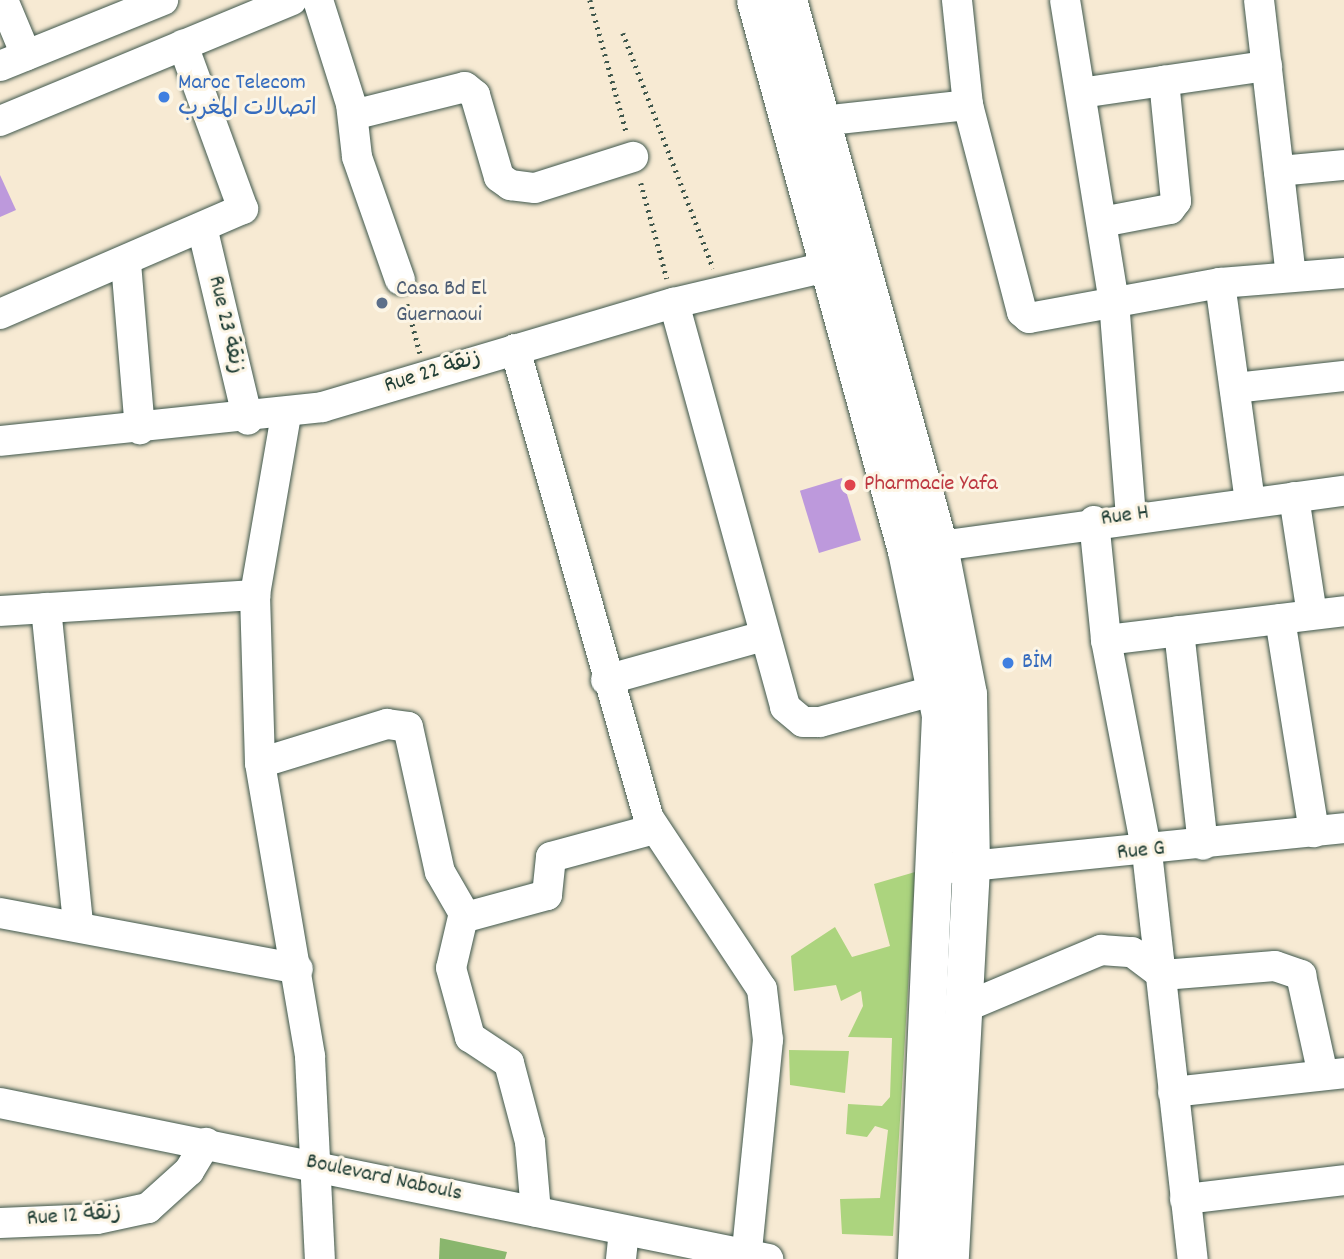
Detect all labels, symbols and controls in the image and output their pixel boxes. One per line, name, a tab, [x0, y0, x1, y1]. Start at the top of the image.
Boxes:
place label: Maroc Telecom اتصالات المغرب	[178, 70, 317, 124]
marker: Maroc Telecom اتصالات المغرب	[156, 89, 172, 105]
street label: Rue 23 زنقة	[200, 273, 250, 377]
place label: Casa Bd El Guernaoui	[396, 276, 487, 330]
marker: Casa Bd El Guernaoui	[374, 295, 390, 311]
street label: Rue 22 زنقة	[381, 345, 485, 401]
place label: Pharmacie Yafa	[864, 471, 998, 499]
marker: Pharmacie Yafa	[842, 477, 858, 493]
street label: Rue H	[1099, 500, 1151, 534]
place label: BİM	[1022, 649, 1053, 677]
marker: BİM	[1000, 655, 1016, 671]
street label: Rue G	[1116, 836, 1166, 868]
street label: Boulevard Nabouls	[303, 1149, 465, 1209]
street label: Rue 12 زنقة	[26, 1200, 122, 1234]

